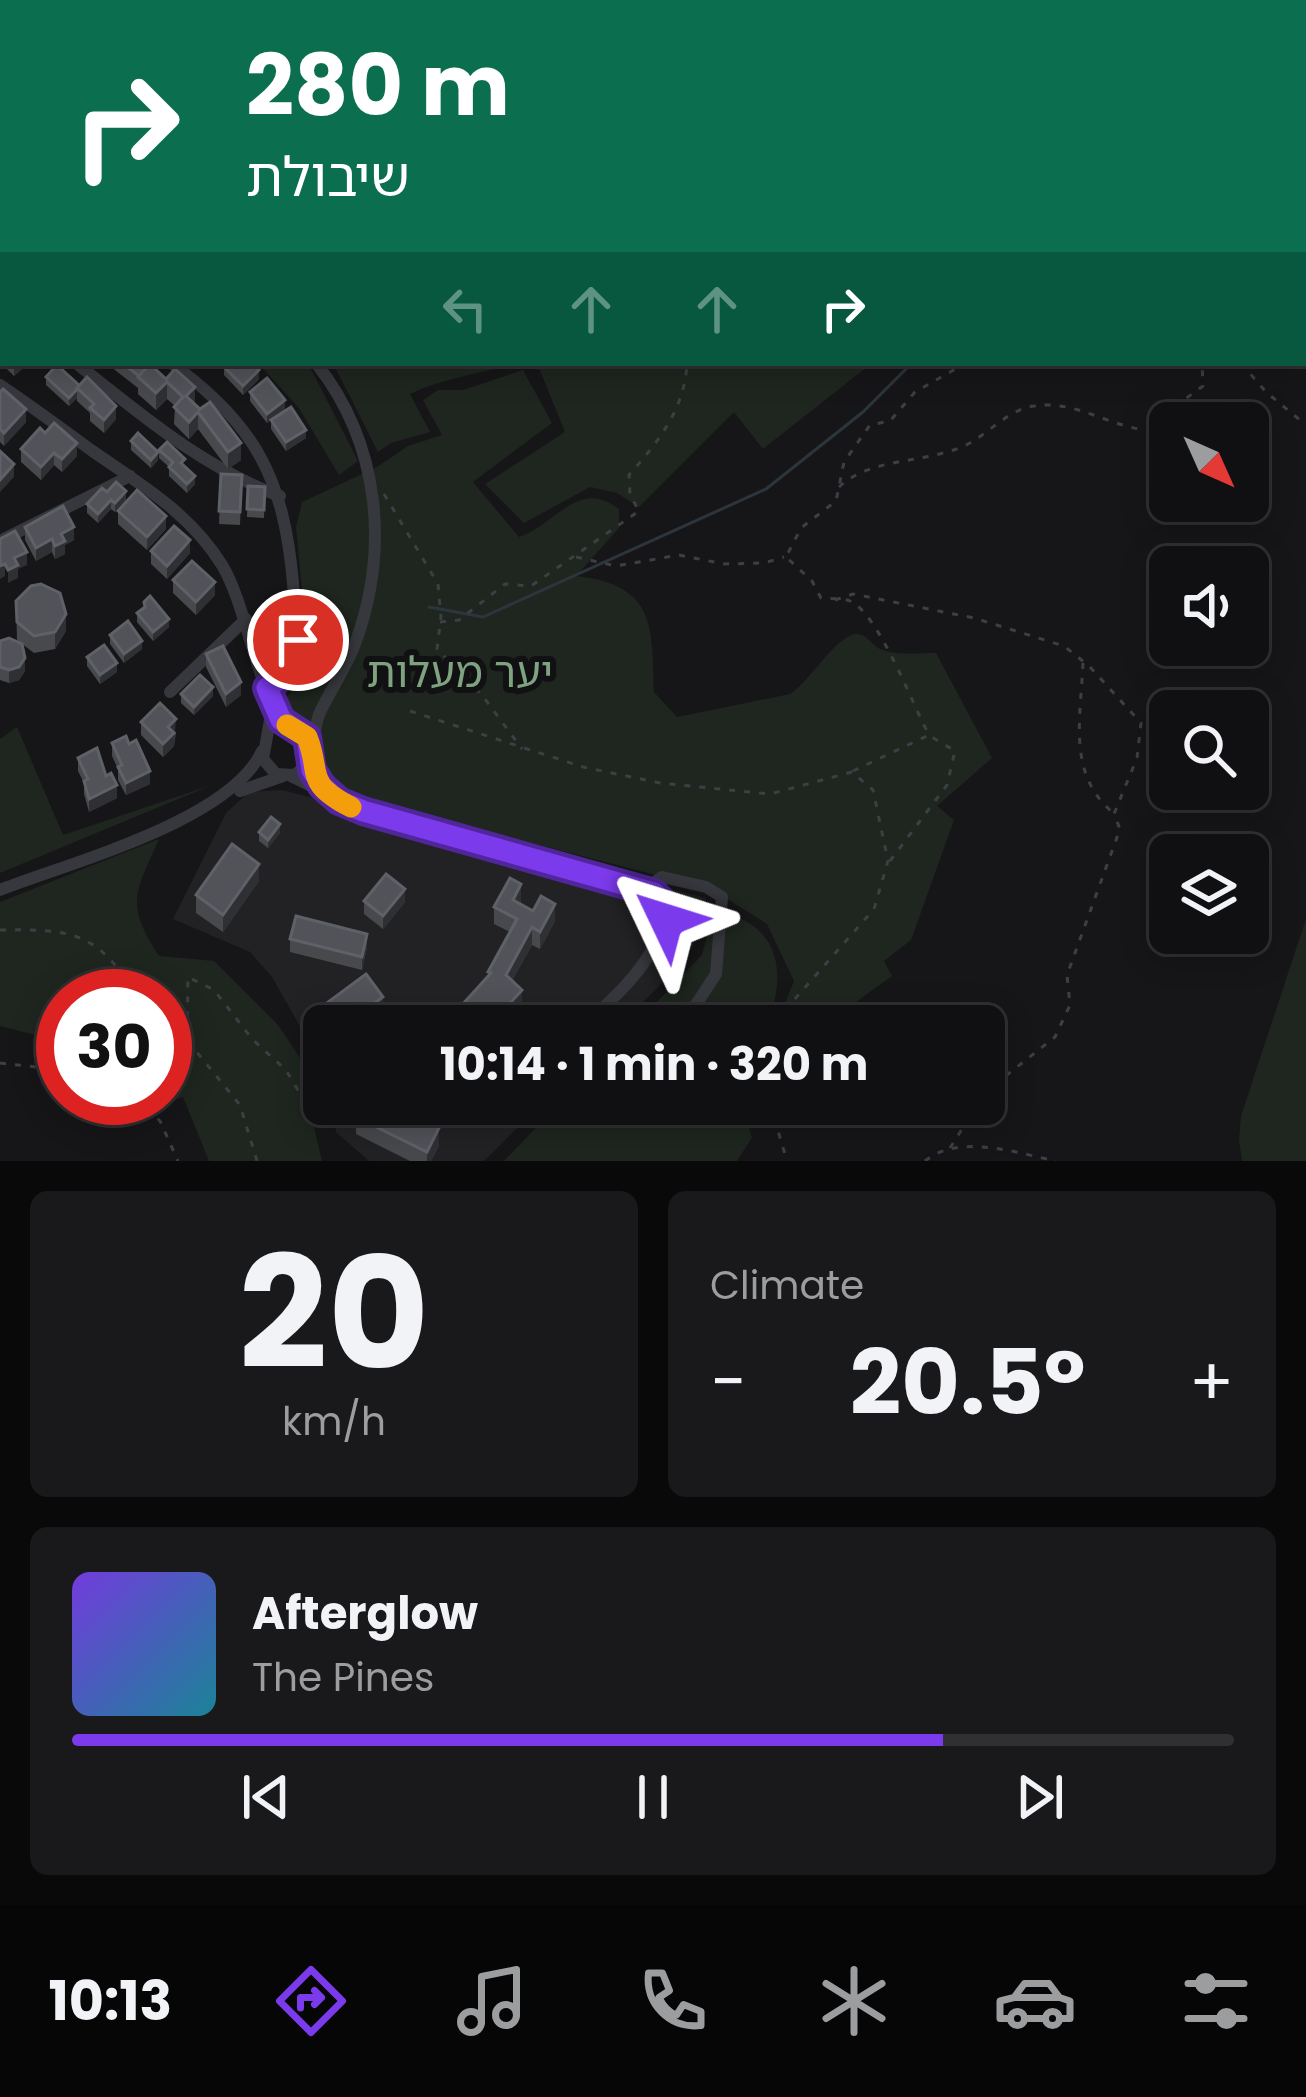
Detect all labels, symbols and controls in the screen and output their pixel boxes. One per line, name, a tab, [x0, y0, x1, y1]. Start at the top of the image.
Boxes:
text: 280 m	[246, 27, 510, 144]
icon: right	[48, 48, 204, 204]
text: שיבולת	[246, 139, 410, 215]
icon: left	[432, 276, 498, 342]
icon: ahead	[558, 276, 624, 342]
icon: ahead	[684, 276, 750, 342]
icon: right	[810, 276, 876, 342]
north arrow	[1149, 402, 1269, 522]
map controls	[1149, 402, 1269, 954]
button: sound	[1149, 546, 1269, 666]
pin	[247, 589, 349, 691]
icon: arrive	[265, 607, 331, 673]
park label: יער מעלות	[367, 643, 553, 702]
button: search	[1149, 690, 1269, 810]
button: layers	[1149, 834, 1269, 954]
position arrow	[603, 857, 729, 983]
speed limit sign: 30	[36, 969, 192, 1125]
text: 10:14 · 1 min · 320 m	[440, 1033, 868, 1096]
text: 20	[239, 1204, 429, 1423]
text: Climate	[710, 1258, 864, 1313]
text: 20.5°	[850, 1319, 1085, 1446]
text: −	[710, 1336, 746, 1428]
text: +	[1189, 1336, 1234, 1428]
text: km/h	[282, 1394, 386, 1449]
text: Afterglow	[252, 1582, 478, 1645]
text: The Pines	[252, 1650, 434, 1705]
icon: previous	[233, 1764, 299, 1830]
icon: pause	[620, 1764, 686, 1830]
icon: next	[1007, 1764, 1073, 1830]
icon: directions	[269, 1959, 353, 2043]
icon: music	[450, 1959, 534, 2043]
icon: phone	[631, 1959, 715, 2043]
icon: climate	[812, 1959, 896, 2043]
icon: car	[993, 1959, 1077, 2043]
icon: filters	[1174, 1959, 1258, 2043]
text: 10:13	[48, 1963, 172, 2039]

